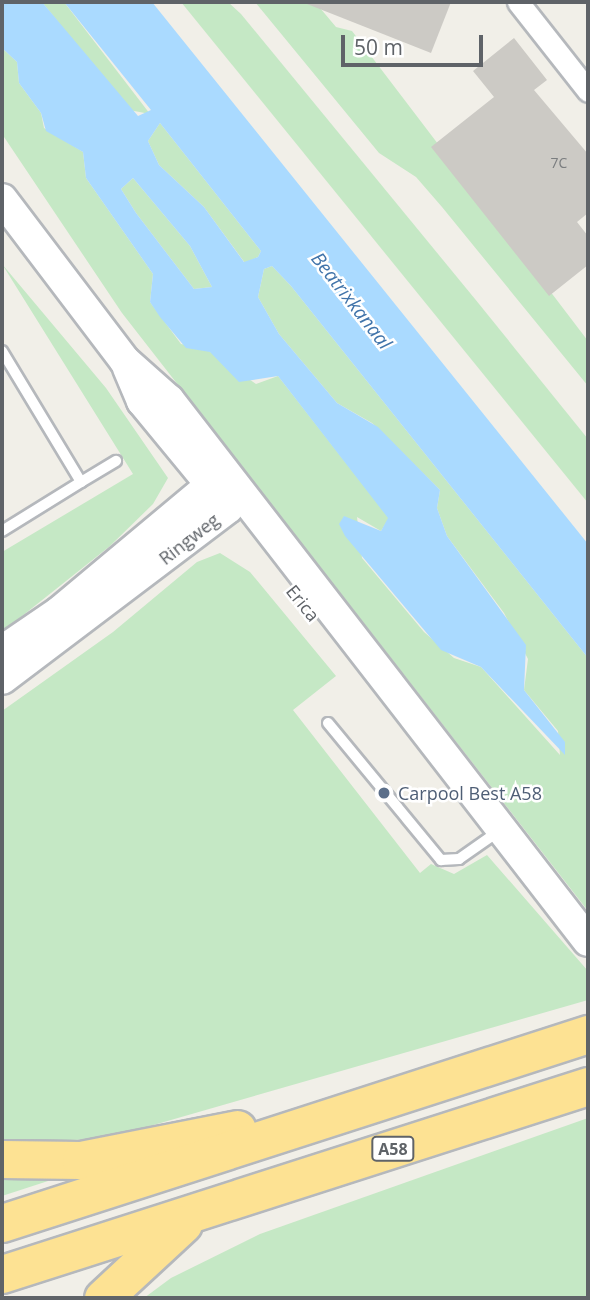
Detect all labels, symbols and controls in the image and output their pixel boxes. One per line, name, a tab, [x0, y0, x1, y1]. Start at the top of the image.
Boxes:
scale bar	[345, 21, 487, 65]
text: 50 m	[354, 33, 403, 61]
house number: 7C	[551, 155, 567, 171]
water label: Beatrixkanaal	[306, 248, 396, 354]
street label: Ringweg	[155, 509, 223, 569]
street label: Erica	[282, 580, 324, 626]
place label: Carpool Best A58	[398, 782, 542, 804]
marker: Carpool Best A58	[376, 785, 392, 801]
road number: A58	[370, 1136, 416, 1162]

